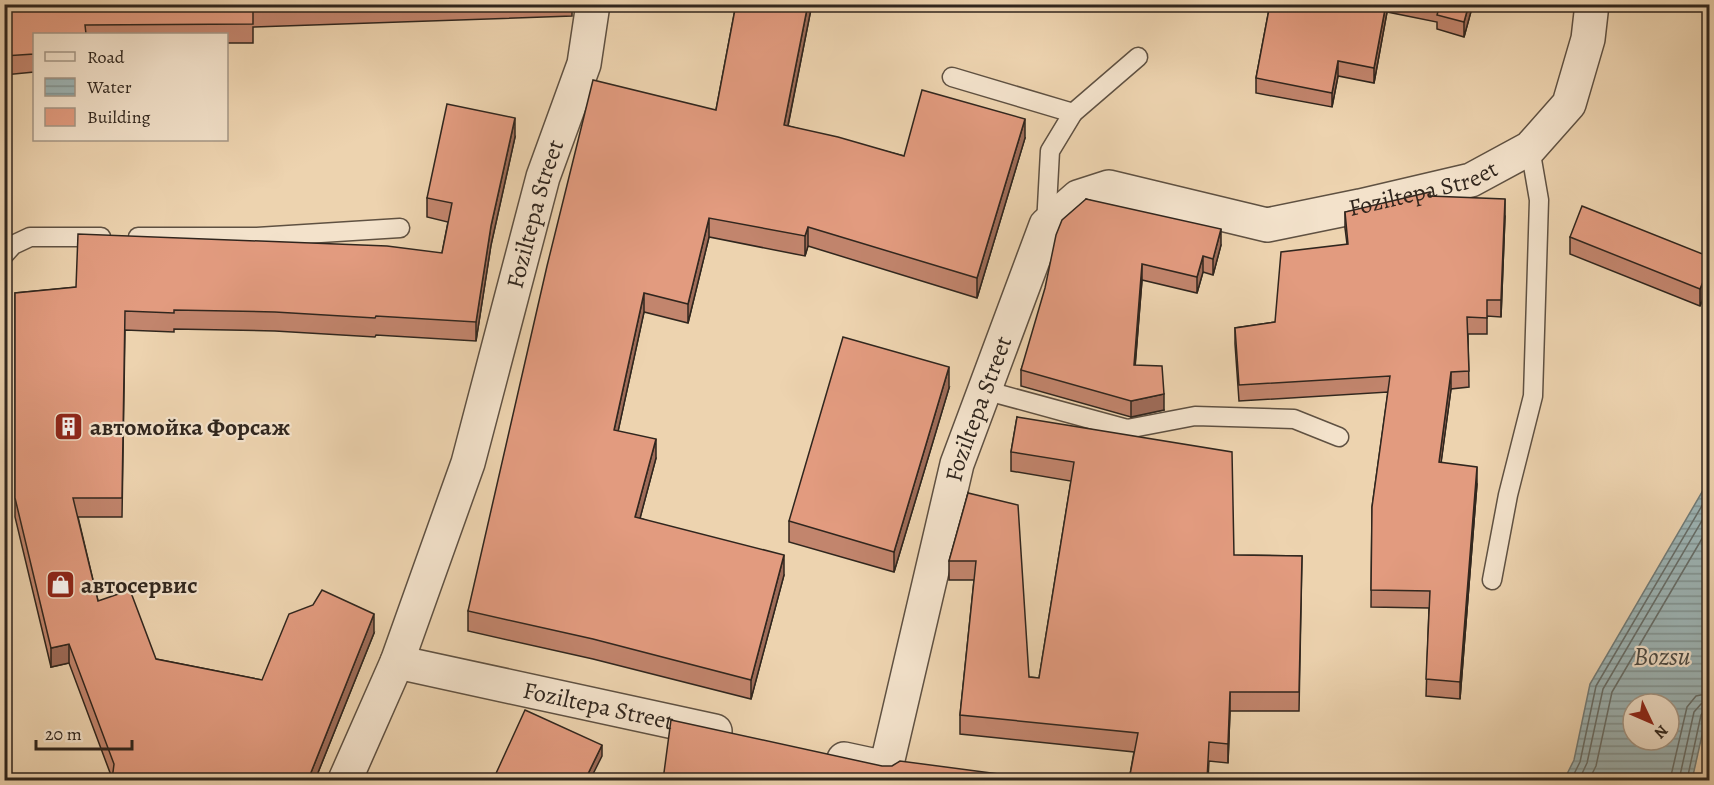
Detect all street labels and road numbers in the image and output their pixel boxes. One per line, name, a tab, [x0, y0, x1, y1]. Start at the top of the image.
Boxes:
street label: Foziltepa Street	[498, 135, 571, 292]
street label: Foziltepa Street	[1346, 153, 1503, 224]
street label: Foziltepa Street	[937, 331, 1019, 485]
street label: Foziltepa Street	[520, 674, 677, 738]

